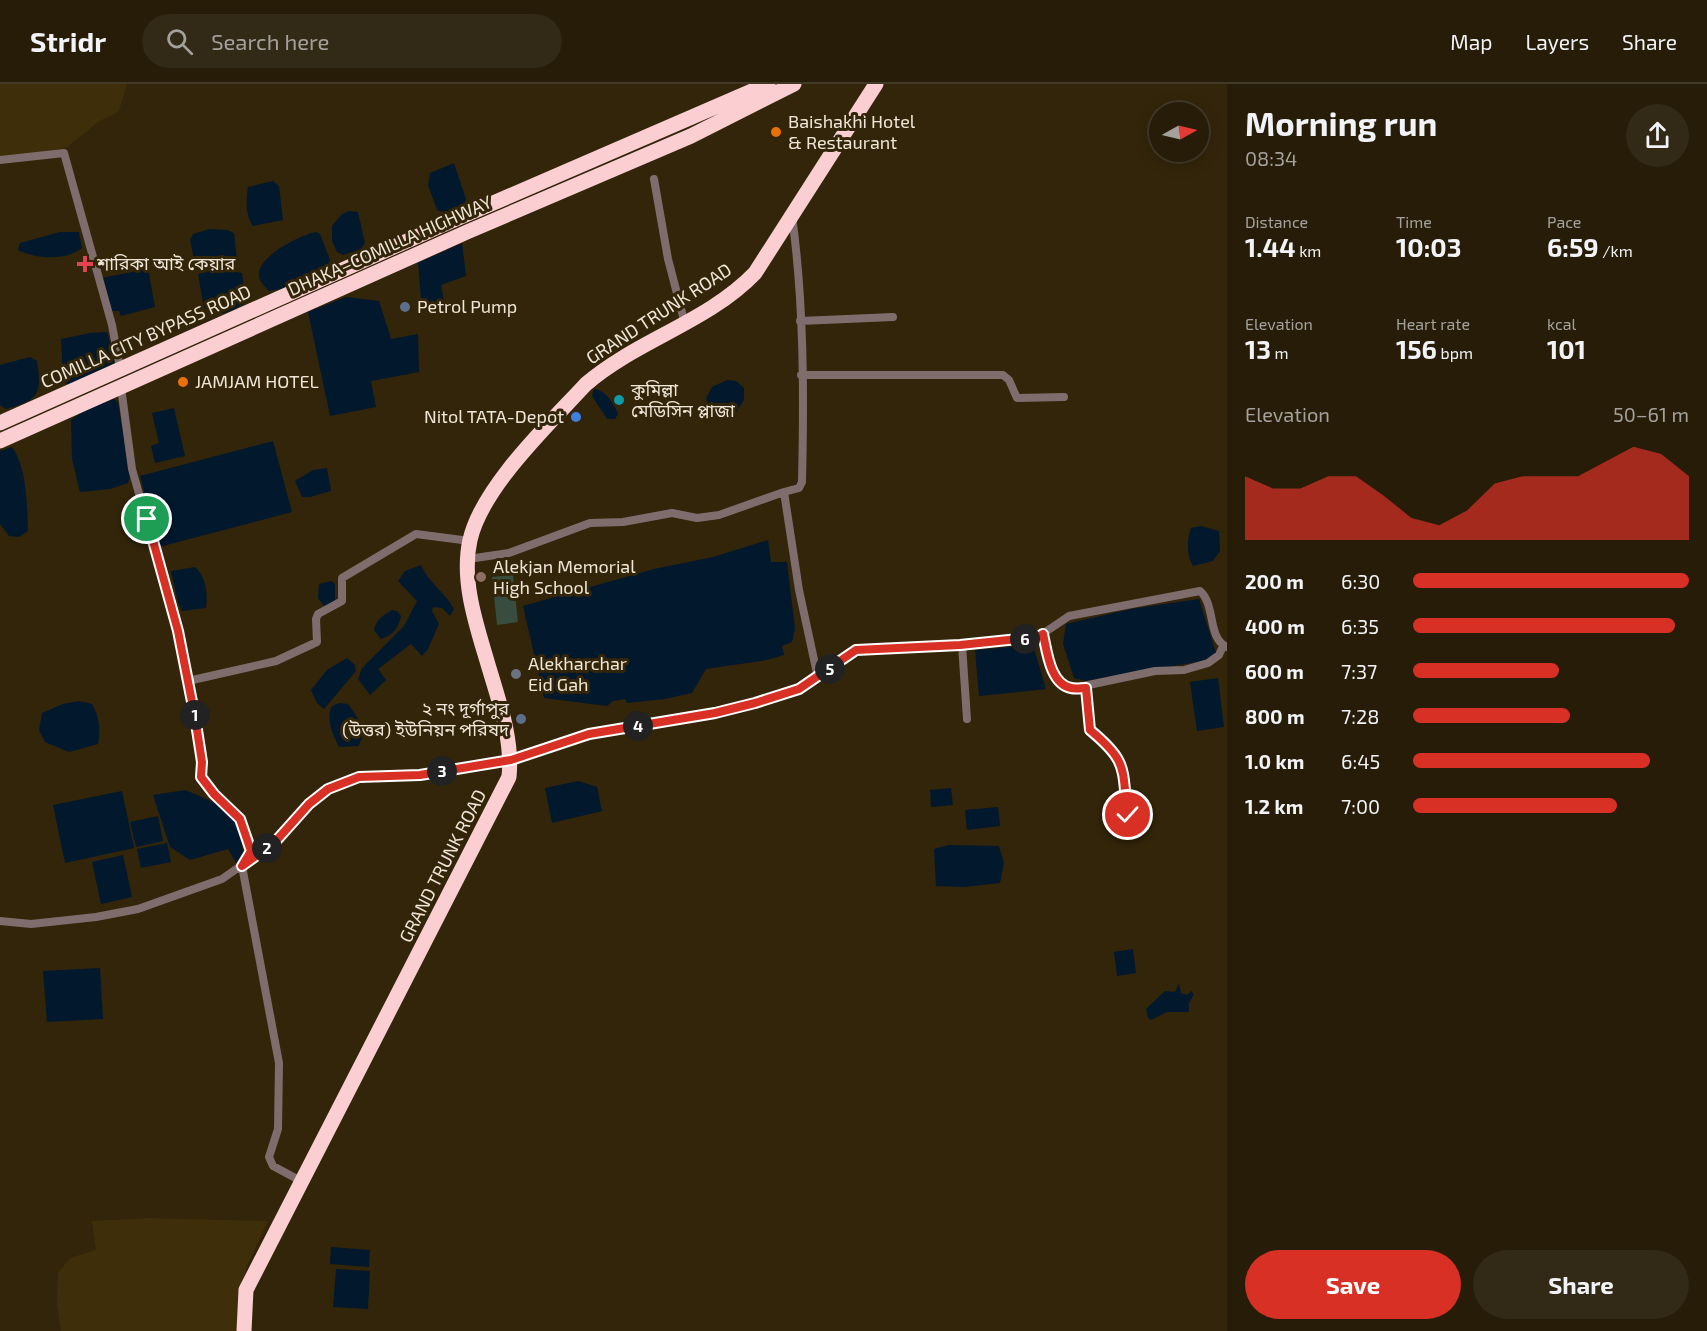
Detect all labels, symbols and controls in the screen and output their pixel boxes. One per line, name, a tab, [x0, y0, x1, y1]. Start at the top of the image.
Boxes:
search box	[142, 14, 562, 68]
text: Stridr	[30, 24, 106, 58]
icon: search	[163, 25, 196, 58]
text: Search here	[211, 28, 329, 54]
text: Map	[1450, 29, 1492, 54]
text: Layers	[1525, 29, 1589, 54]
text: Share	[1622, 29, 1677, 54]
north arrow	[1149, 102, 1209, 162]
map controls	[1149, 102, 1209, 162]
text: Morning run	[1245, 103, 1437, 143]
button: share	[1626, 104, 1689, 167]
place label: Baishakhi Hotel & Restaurant	[788, 110, 916, 153]
marker: Baishakhi Hotel & Restaurant	[769, 125, 783, 139]
text: 08:34	[1245, 146, 1297, 170]
street label: DHAKA–COMILLA HIGHWAY	[284, 190, 496, 300]
text: Distance	[1245, 212, 1308, 231]
text: Time	[1396, 212, 1432, 231]
text: Pace	[1547, 212, 1581, 231]
text: 1.44	[1245, 231, 1296, 262]
text: 10:03	[1396, 231, 1461, 262]
text: 6:59	[1547, 231, 1599, 262]
text: km	[1296, 241, 1321, 260]
text: /km	[1599, 241, 1633, 260]
place label: শারিকা আই কেয়ার	[96, 252, 235, 274]
marker: শারিকা আই কেয়ার	[78, 257, 92, 271]
street label: GRAND TRUNK ROAD	[582, 258, 735, 368]
street label: COMILLA CITY BYPASS ROAD	[37, 280, 254, 392]
place label: Petrol Pump	[417, 295, 517, 317]
marker: Petrol Pump	[398, 300, 412, 314]
text: Elevation	[1245, 314, 1313, 333]
text: Heart rate	[1396, 314, 1470, 333]
text: kcal	[1547, 314, 1576, 333]
text: 13	[1245, 333, 1271, 364]
text: 156	[1396, 333, 1437, 364]
text: 101	[1547, 333, 1586, 364]
text: m	[1271, 343, 1289, 362]
text: bpm	[1437, 343, 1473, 362]
place label: JAMJAM HOTEL	[195, 370, 319, 392]
marker: JAMJAM HOTEL	[176, 375, 190, 389]
place label: কুমিল্লা মেডিসিন প্লাজা	[630, 378, 735, 421]
marker: কুমিল্লা মেডিসিন প্লাজা	[612, 393, 626, 407]
text: Elevation	[1245, 402, 1330, 426]
text: 50–61 m	[1613, 402, 1689, 426]
place label: Nitol TATA-Depot	[424, 405, 564, 427]
marker: Nitol TATA-Depot	[569, 410, 583, 424]
pin	[121, 493, 172, 544]
icon: arrive	[130, 502, 163, 535]
place label: Alekjan Memorial High School	[493, 555, 636, 598]
text: 200 m	[1245, 569, 1304, 593]
text: 6:30	[1341, 569, 1380, 593]
marker: Alekjan Memorial High School	[474, 570, 488, 584]
text: 400 m	[1245, 614, 1305, 638]
text: 6:35	[1341, 614, 1379, 638]
pin: 6	[1010, 624, 1040, 654]
text: 6	[1020, 629, 1030, 648]
place label: Alekharchar Eid Gah	[528, 652, 627, 695]
pin: 5	[815, 654, 845, 684]
text: 5	[826, 659, 834, 678]
text: 600 m	[1245, 659, 1304, 683]
text: 7:37	[1341, 659, 1377, 683]
marker: Alekharchar Eid Gah	[509, 667, 523, 681]
place label: ২ নং দূর্গাপুর (উত্তর) ইউনিয়ন পরিষদ	[342, 697, 510, 740]
pin: 1	[180, 700, 210, 730]
text: 800 m	[1245, 704, 1305, 728]
text: 7:28	[1341, 704, 1379, 728]
text: 1	[192, 705, 198, 724]
pin: 4	[623, 711, 653, 741]
marker: ২ নং দূর্গাপুর (উত্তর) ইউনিয়ন পরিষদ	[514, 712, 528, 726]
text: 4	[633, 716, 643, 735]
text: 1.0 km	[1245, 749, 1304, 773]
text: 6:45	[1341, 749, 1380, 773]
pin: 3	[427, 756, 457, 786]
text: 3	[437, 761, 447, 780]
street label: GRAND TRUNK ROAD	[394, 785, 490, 946]
pin	[1102, 789, 1153, 840]
text: 1.2 km	[1245, 794, 1303, 818]
text: 7:00	[1341, 794, 1380, 818]
icon: check	[1111, 798, 1144, 831]
pin: 2	[252, 833, 282, 863]
text: 2	[262, 838, 272, 857]
button: Save	[1245, 1250, 1461, 1319]
button: Share	[1473, 1250, 1689, 1319]

